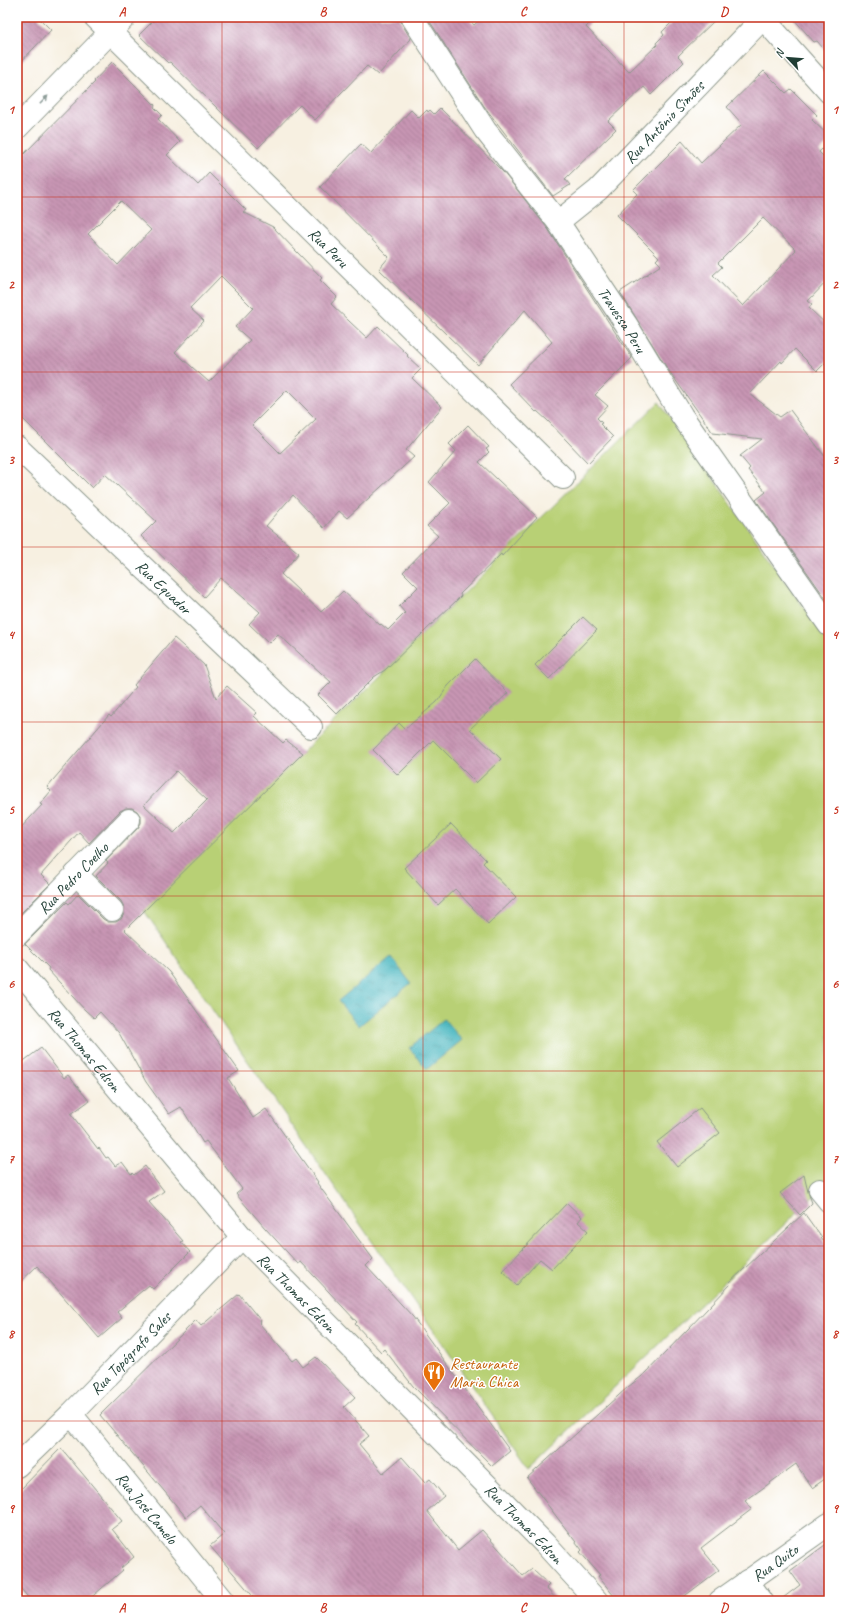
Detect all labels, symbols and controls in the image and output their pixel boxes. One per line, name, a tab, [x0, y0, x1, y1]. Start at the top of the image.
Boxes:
text: A	[119, 4, 127, 20]
text: B	[320, 4, 328, 20]
text: C	[520, 4, 528, 20]
text: D	[720, 4, 729, 20]
north arrow	[768, 38, 808, 78]
text: N	[771, 46, 788, 60]
street label: Rua Antônio Simões	[620, 76, 710, 168]
one-way arrow	[39, 95, 49, 105]
text: 1	[8, 102, 16, 118]
text: 1	[832, 102, 840, 118]
street label: Rua Peru	[304, 224, 353, 273]
text: 2	[8, 277, 15, 293]
text: 2	[832, 277, 839, 293]
street label: Travessa Peru	[593, 283, 651, 358]
text: 3	[8, 452, 15, 468]
text: 3	[832, 452, 839, 468]
street label: Rua Equador	[131, 557, 196, 620]
text: 4	[8, 627, 16, 643]
text: 4	[832, 627, 840, 643]
text: 5	[8, 802, 15, 818]
text: 5	[832, 802, 839, 818]
street label: Rua Pedro Coelho	[34, 837, 114, 919]
text: 6	[8, 976, 15, 992]
text: 6	[832, 976, 839, 992]
street label: Rua Thomas Edson	[43, 1004, 126, 1097]
text: 7	[8, 1151, 15, 1167]
text: 7	[832, 1151, 839, 1167]
street label: Rua Thomas Edson	[253, 1249, 340, 1338]
street label: Rua Topógrafo Sales	[86, 1307, 177, 1399]
text: 8	[8, 1326, 16, 1342]
text: 8	[832, 1326, 840, 1342]
place label: Restaurante Maria Chica	[450, 1354, 520, 1392]
restaurant icon: Restaurante Maria Chica	[421, 1359, 447, 1392]
street label: Rua José Camelo	[111, 1469, 182, 1549]
street label: Rua Thomas Edson	[480, 1480, 568, 1569]
text: 9	[8, 1501, 15, 1517]
text: 9	[832, 1501, 839, 1517]
street label: Rua Quito	[748, 1539, 804, 1586]
text: A	[119, 1600, 127, 1616]
text: B	[320, 1600, 328, 1616]
text: C	[520, 1600, 528, 1616]
text: D	[720, 1600, 729, 1616]

